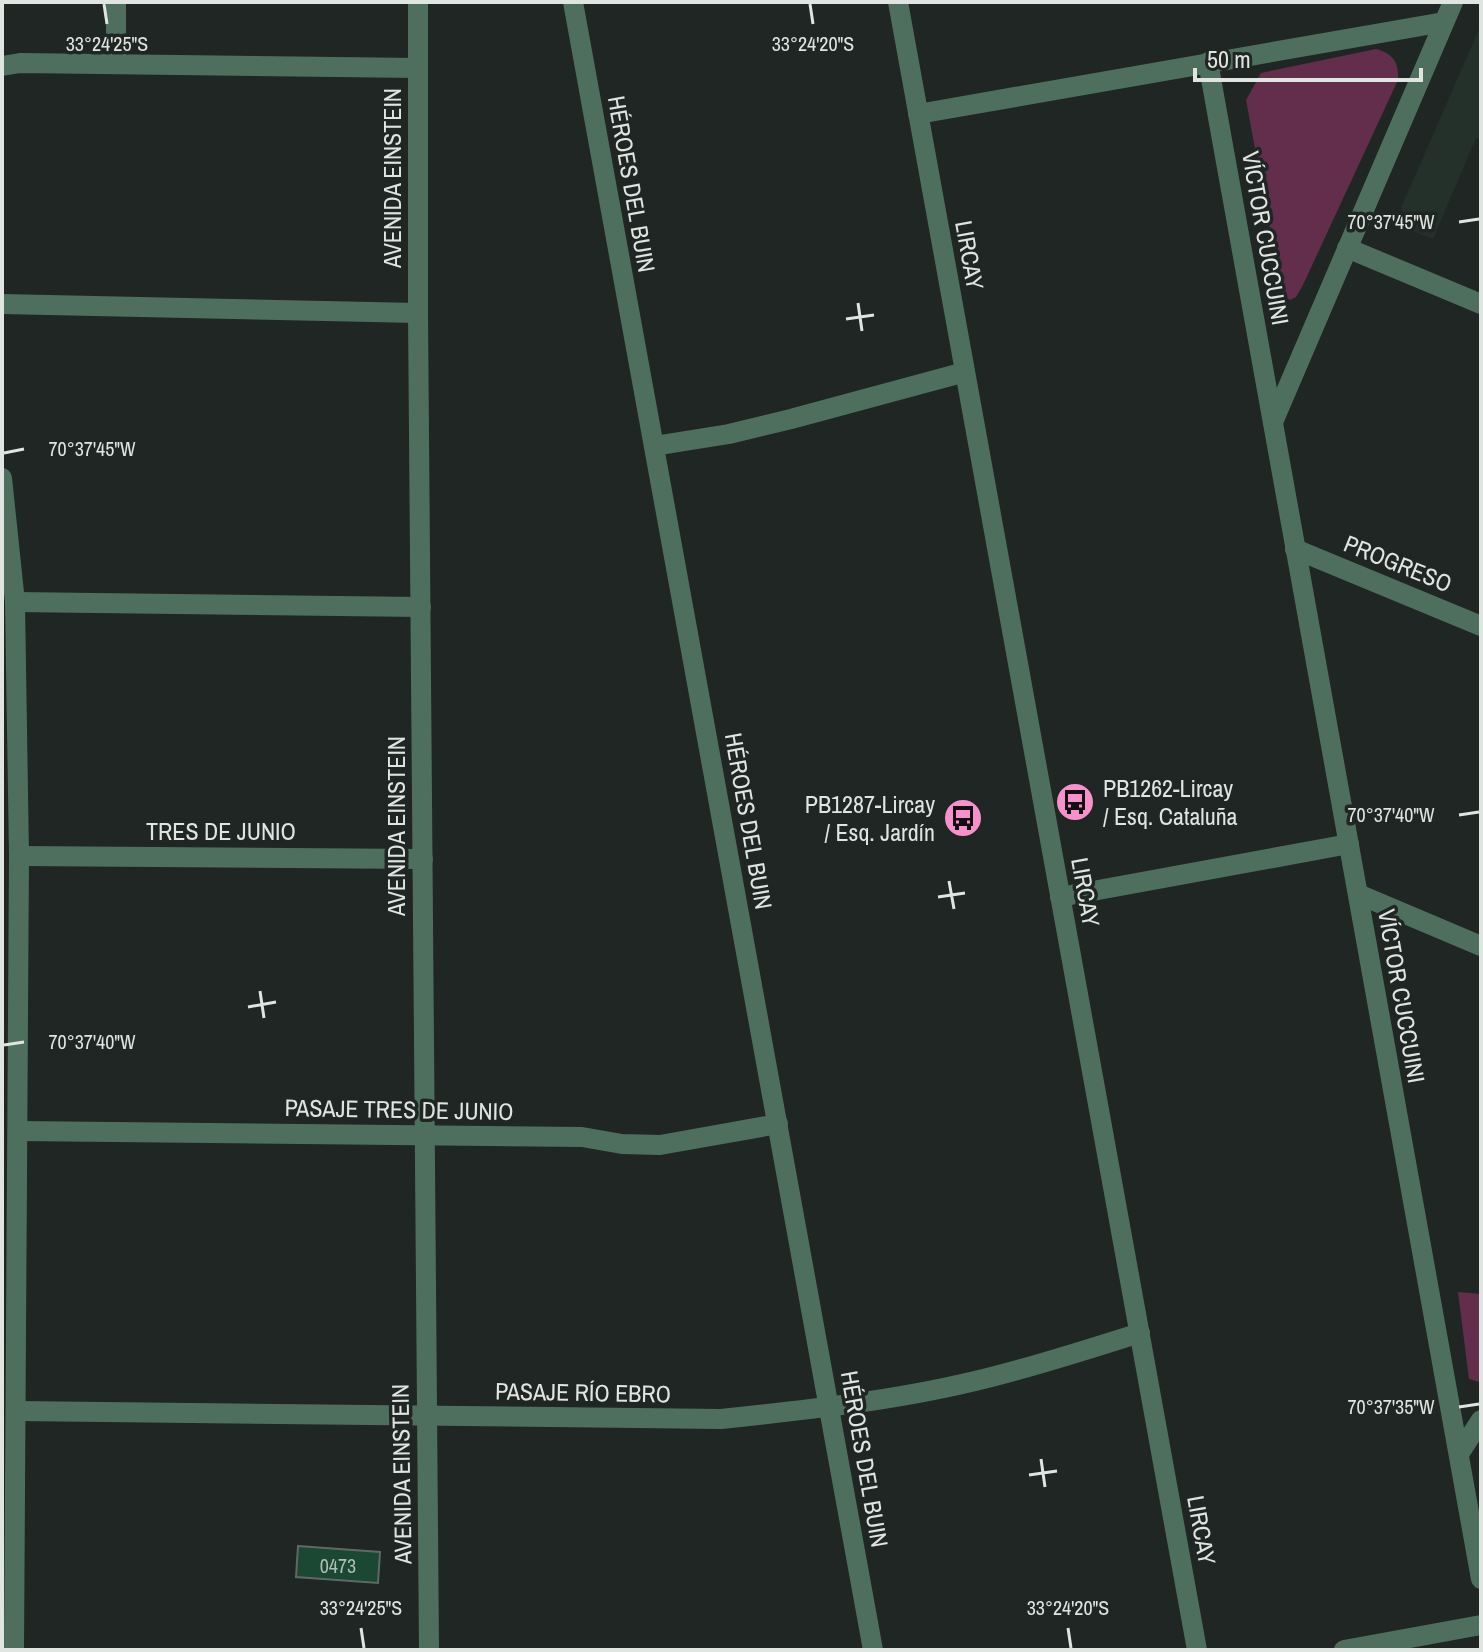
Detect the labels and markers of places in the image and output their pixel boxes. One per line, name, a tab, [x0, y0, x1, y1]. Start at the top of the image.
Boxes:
place label: PB1262-Lircay / Esq. Cataluña	[1103, 772, 1238, 832]
bus stop icon: PB1262-Lircay / Esq. Cataluña	[1054, 781, 1096, 823]
place label: PB1287-Lircay / Esq. Jardín	[805, 788, 935, 848]
bus stop icon: PB1287-Lircay / Esq. Jardín	[942, 797, 984, 839]

